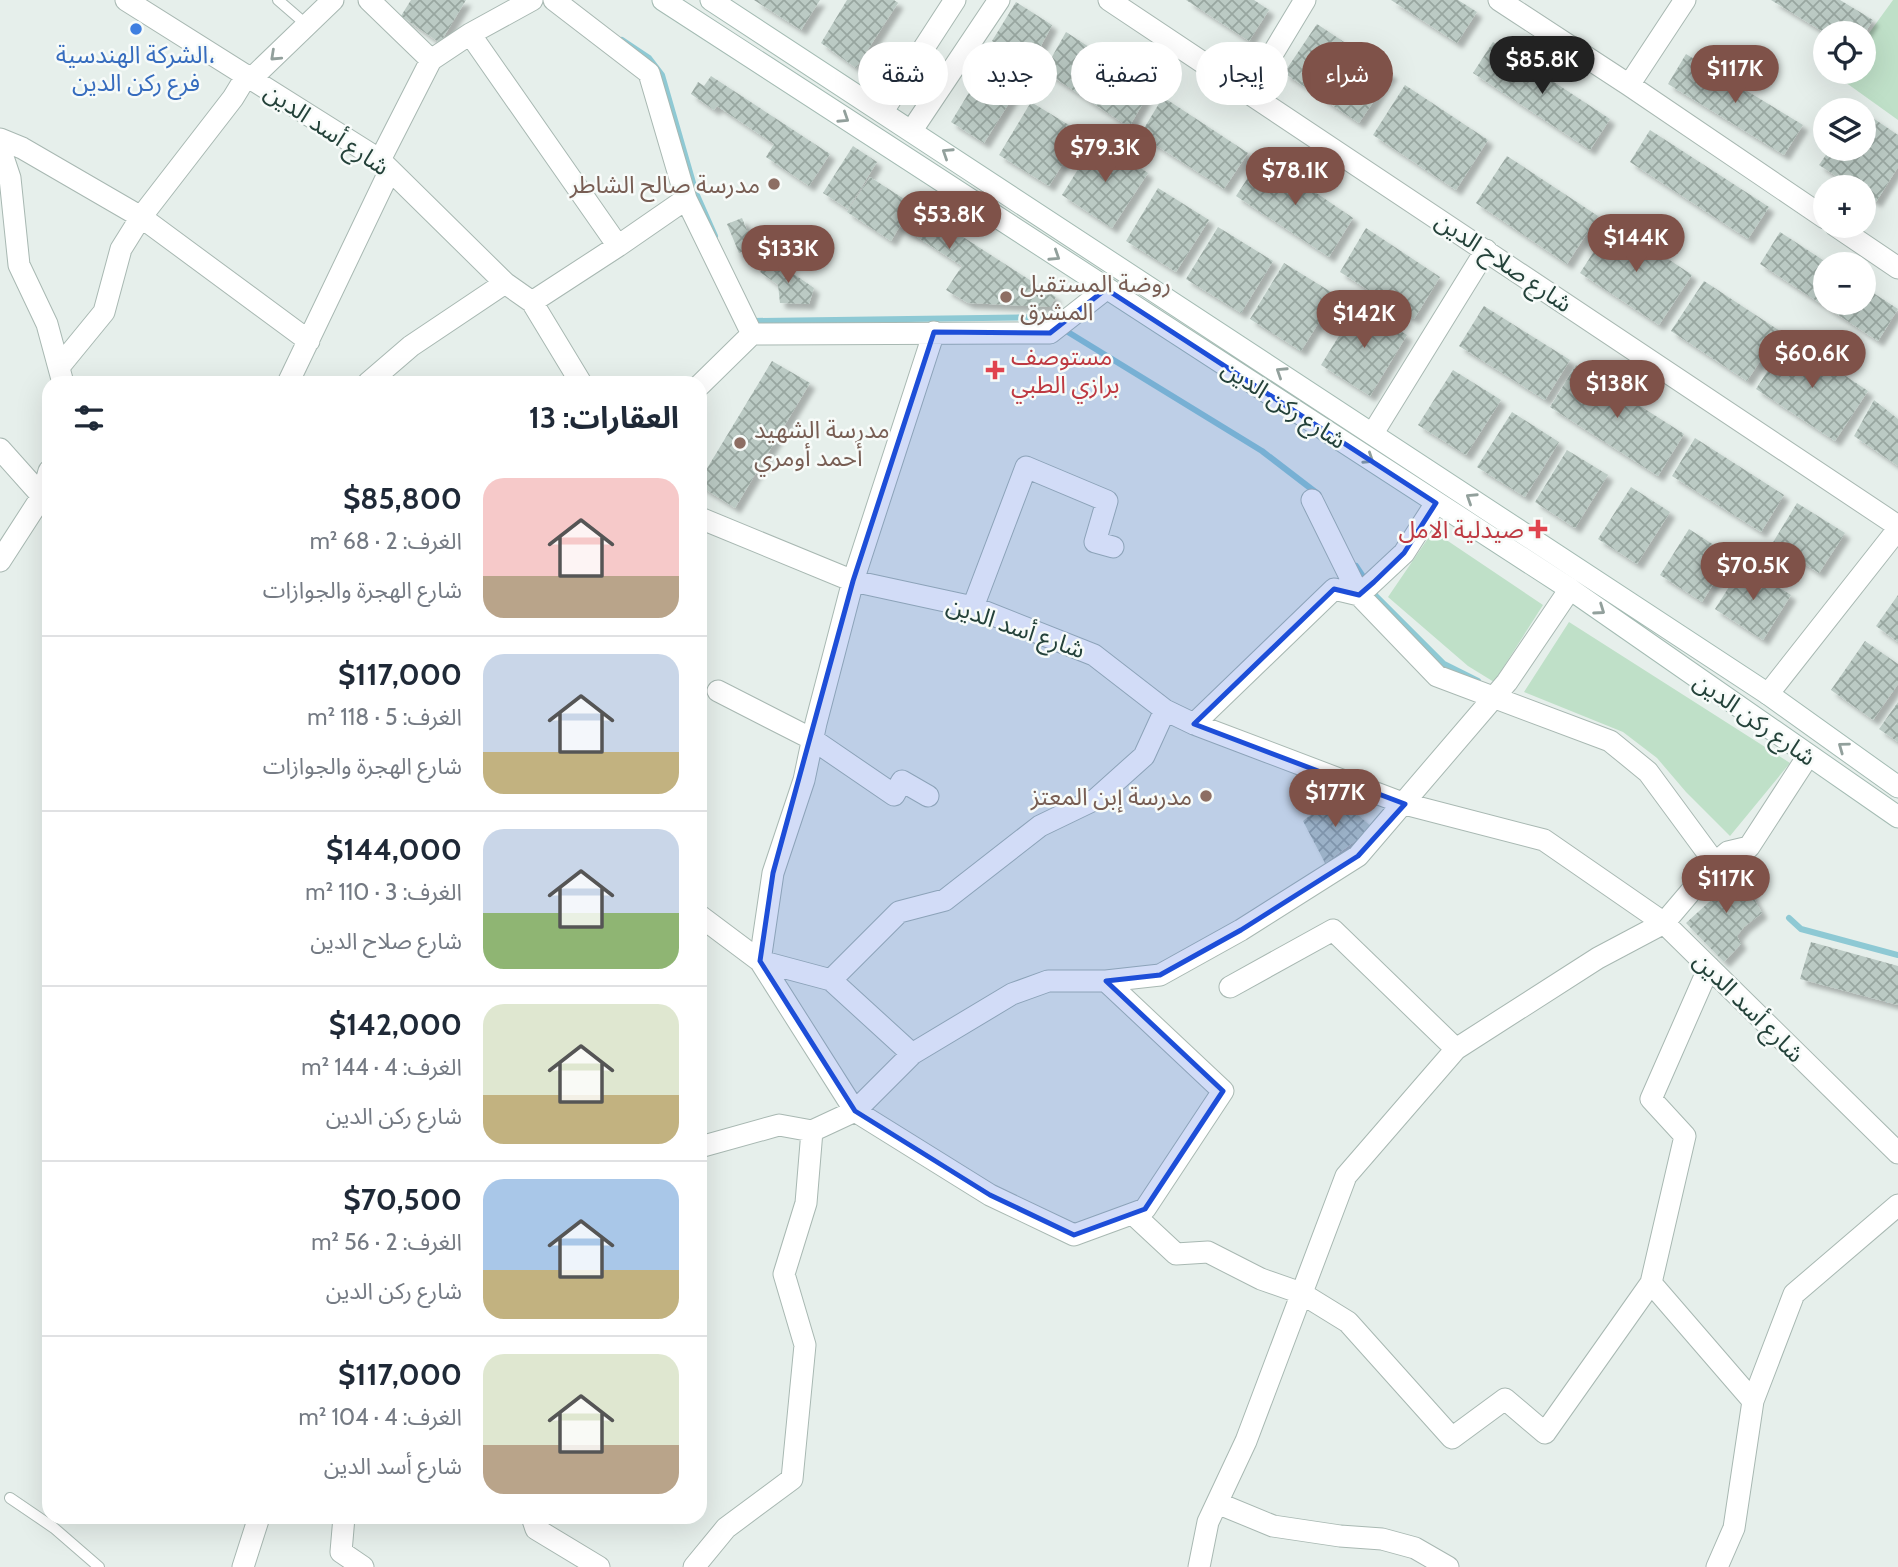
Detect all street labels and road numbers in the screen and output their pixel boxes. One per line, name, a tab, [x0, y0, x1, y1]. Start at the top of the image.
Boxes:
street label: شارع أسد الدين	[257, 76, 395, 184]
street label: شارع صلاح الدين	[1429, 206, 1578, 321]
street label: شارع ركن الدين	[1215, 353, 1352, 457]
street label: شارع أسد الدين	[942, 589, 1089, 667]
street label: شارع ركن الدين	[1687, 666, 1822, 774]
street label: شارع أسد الدين	[1686, 945, 1811, 1070]

